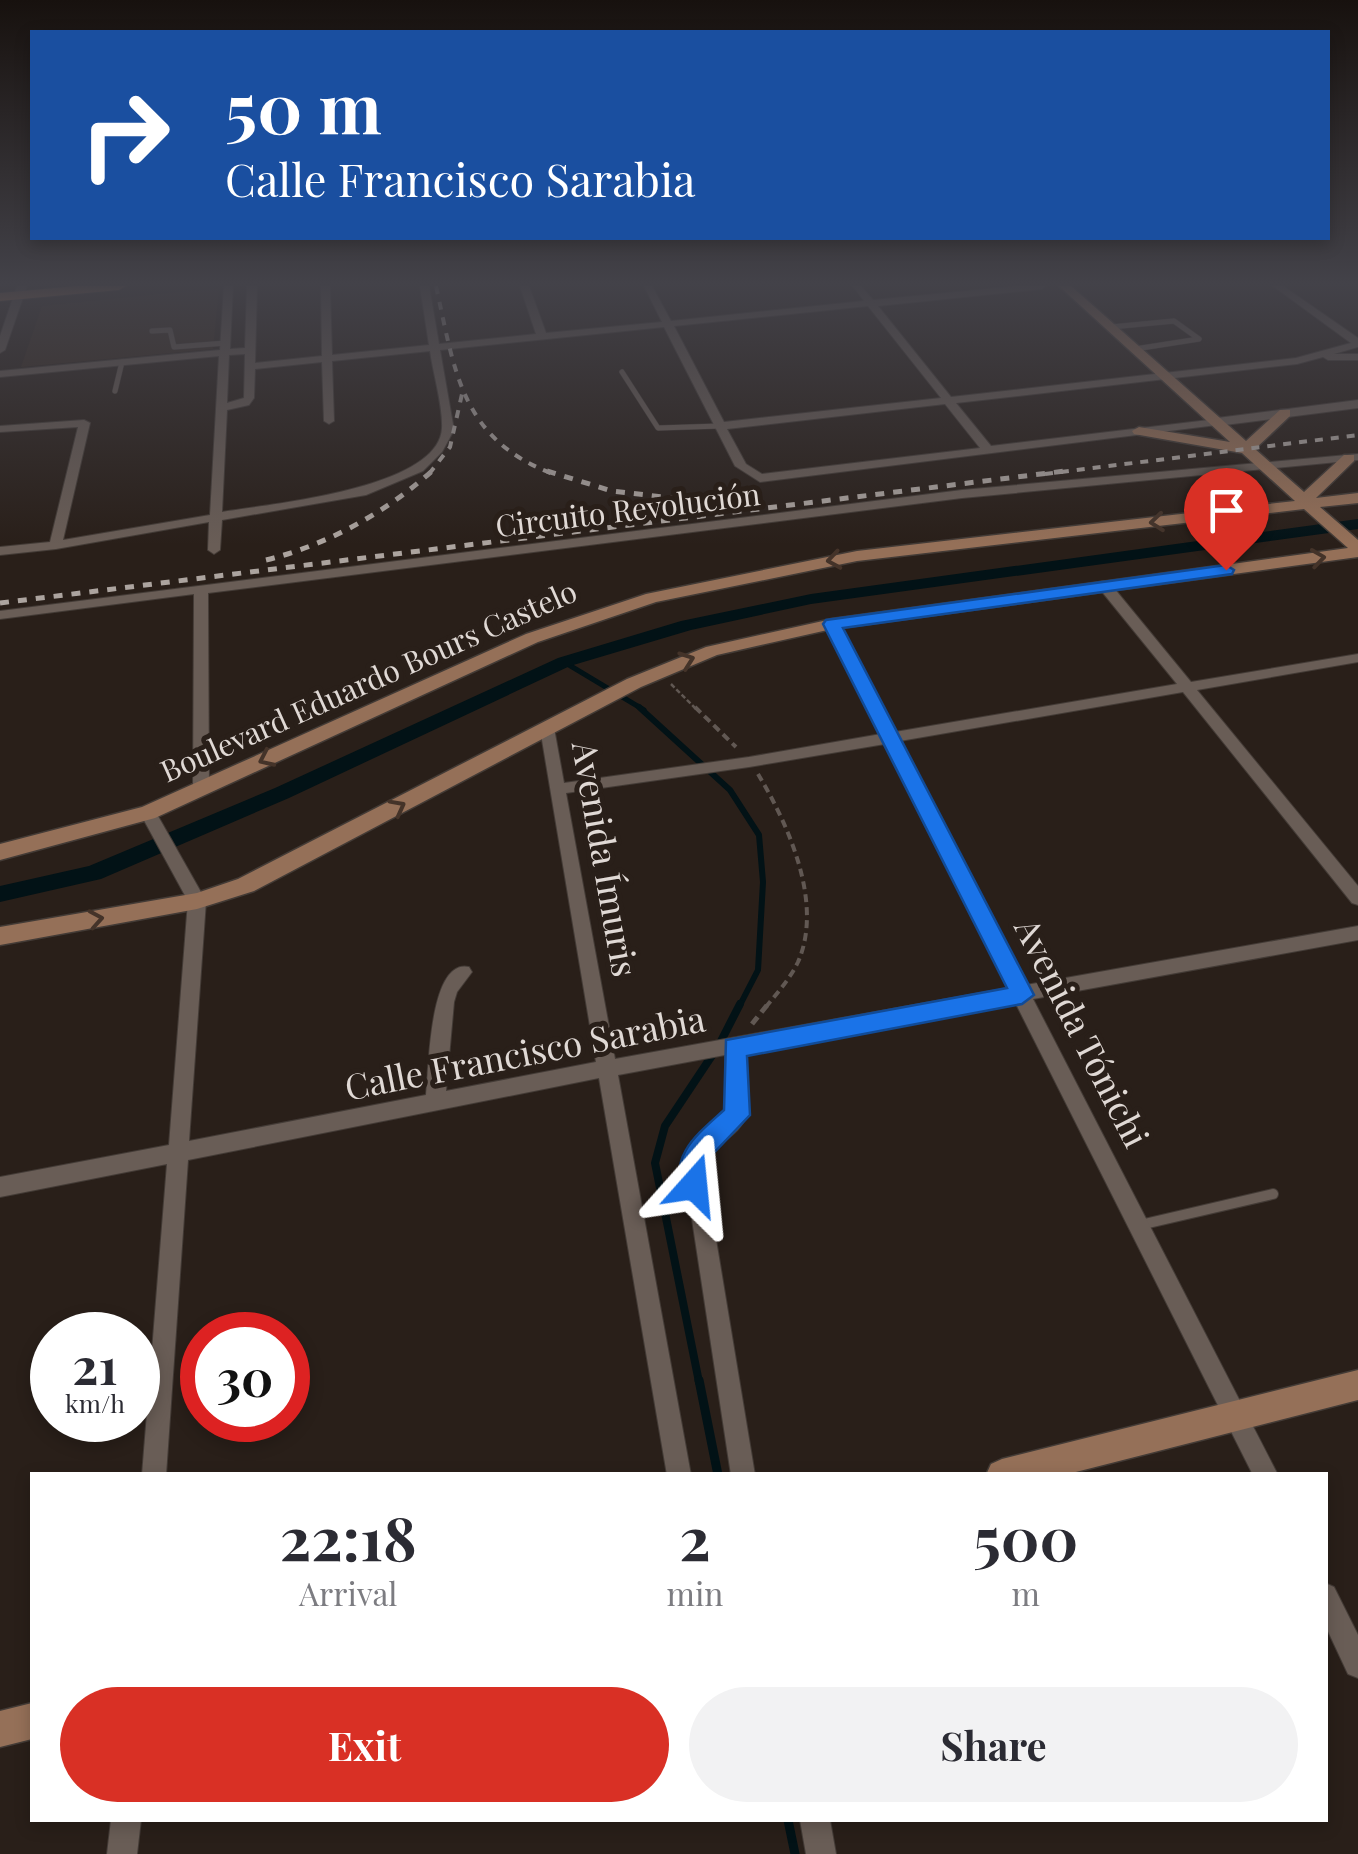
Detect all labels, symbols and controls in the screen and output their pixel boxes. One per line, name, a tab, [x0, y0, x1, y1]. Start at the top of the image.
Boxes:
text: 50 m	[225, 58, 382, 152]
icon: right	[60, 70, 190, 200]
text: Calle Francisco Sarabia	[225, 148, 696, 208]
pin	[1184, 468, 1269, 571]
street label: Circuito Revolución	[493, 473, 762, 545]
icon: arrive	[1199, 483, 1254, 538]
one-way arrow	[1148, 510, 1164, 532]
one-way arrow	[1310, 548, 1327, 569]
one-way arrow	[826, 549, 842, 570]
street label: Boulevard Eduardo Bours Castelo	[154, 570, 583, 790]
one-way arrow	[678, 651, 695, 672]
street label: Avenida Ímuris	[562, 736, 650, 980]
one-way arrow	[258, 747, 276, 767]
one-way arrow	[387, 800, 405, 819]
street label: Avenida Tónichi	[1005, 908, 1161, 1155]
one-way arrow	[88, 909, 104, 930]
street label: Calle Francisco Sarabia	[340, 993, 709, 1110]
position arrow	[642, 1133, 746, 1237]
speed limit sign: 30	[180, 1312, 310, 1442]
text: 21	[72, 1331, 118, 1398]
text: km/h	[65, 1386, 125, 1419]
text: 22:18	[280, 1496, 417, 1576]
text: 2	[679, 1496, 711, 1576]
text: 500	[973, 1496, 1078, 1576]
text: Arrival	[299, 1571, 398, 1614]
text: min	[666, 1571, 723, 1614]
text: m	[1011, 1571, 1040, 1614]
button: Exit	[60, 1687, 669, 1802]
button: Share	[689, 1687, 1298, 1802]

